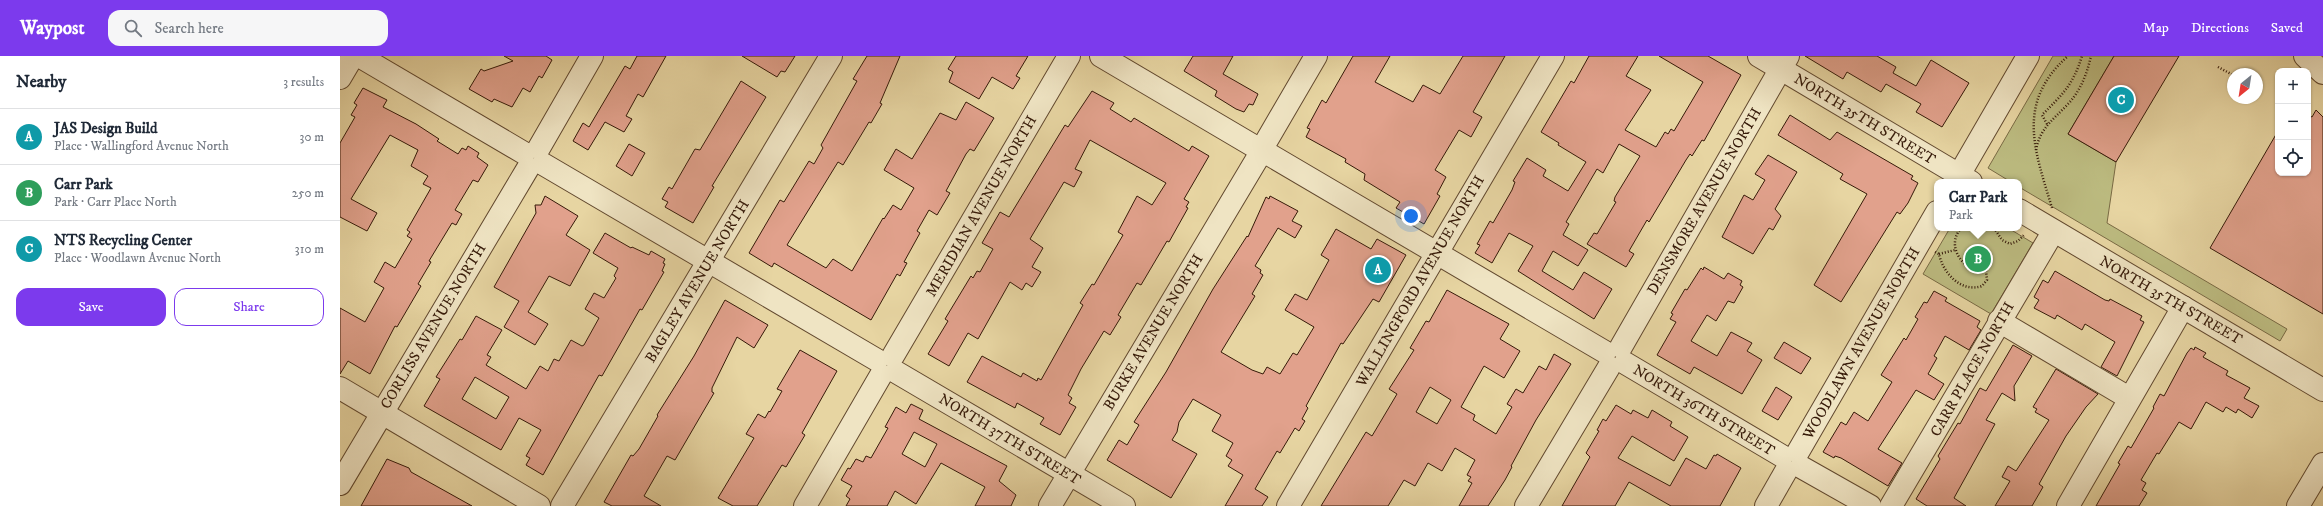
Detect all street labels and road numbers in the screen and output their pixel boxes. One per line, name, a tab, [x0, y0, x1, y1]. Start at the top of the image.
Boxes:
street label: NORTH 35TH STREET	[1790, 70, 1940, 170]
street label: DENSMORE AVENUE NORTH	[1643, 104, 1766, 298]
street label: MERIDIAN AVENUE NORTH	[922, 112, 1041, 300]
street label: WALLINGFORD AVENUE NORTH	[1352, 172, 1488, 390]
street label: BAGLEY AVENUE NORTH	[641, 196, 754, 366]
street label: CORLISS AVENUE NORTH	[376, 240, 490, 413]
street label: WOODLAWN AVENUE NORTH	[1798, 244, 1924, 444]
street label: BURKE AVENUE NORTH	[1099, 251, 1208, 414]
street label: NORTH 35TH STREET	[2096, 252, 2246, 349]
street label: CARR PLACE NORTH	[1926, 299, 2019, 440]
street label: NORTH 36TH STREET	[1629, 361, 1779, 461]
street label: NORTH 37TH STREET	[935, 389, 1085, 490]

